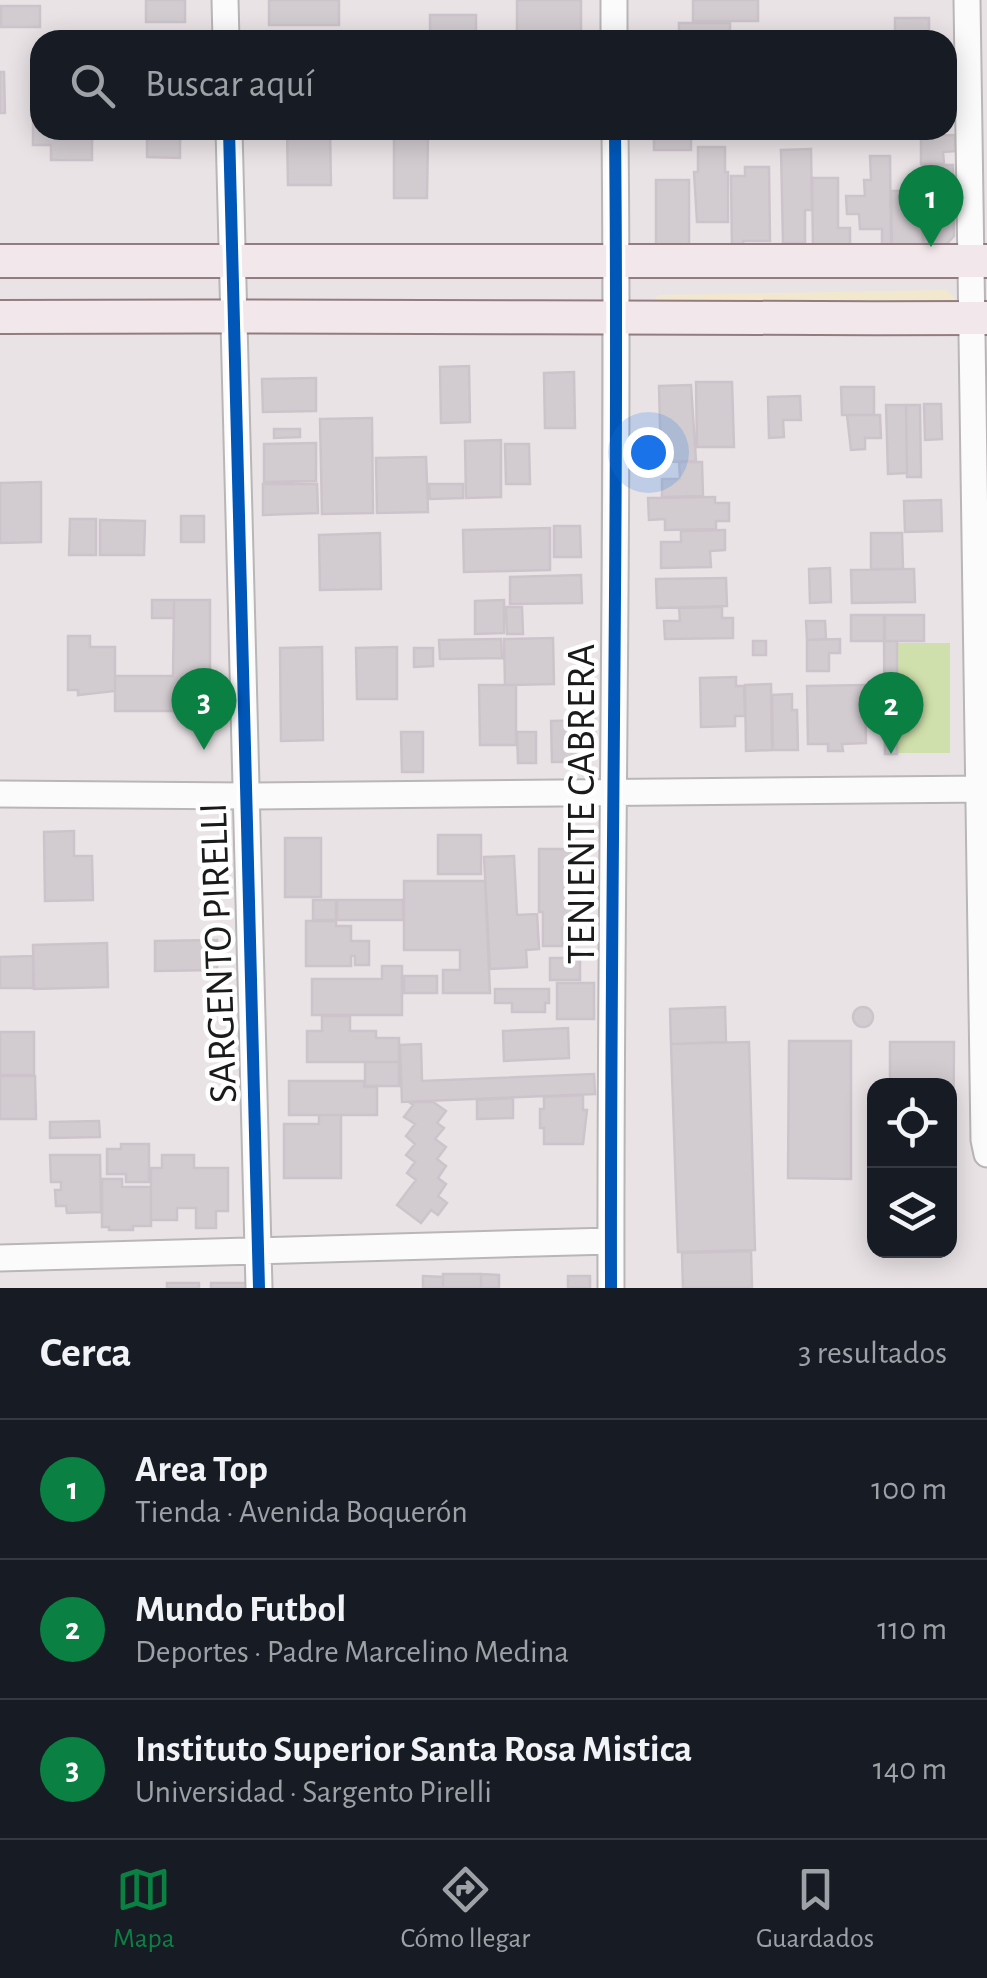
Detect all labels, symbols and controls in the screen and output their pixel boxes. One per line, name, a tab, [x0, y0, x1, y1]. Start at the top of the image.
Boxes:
search box	[30, 30, 957, 140]
icon: search	[65, 58, 120, 113]
text: Buscar aquí	[145, 66, 314, 104]
pin: 1	[898, 164, 964, 247]
your location	[623, 427, 674, 478]
street label: TENIENTE CABRERA	[562, 644, 602, 964]
pin: 3	[172, 668, 236, 750]
pin: 2	[858, 672, 924, 754]
street label: SARGENTO PIRELLI	[194, 802, 244, 1104]
map controls	[867, 1078, 957, 1258]
button: locate	[867, 1078, 957, 1168]
button: layers	[867, 1168, 957, 1258]
text: Cerca	[40, 1332, 131, 1374]
text: 3 resultados	[798, 1337, 947, 1369]
text: Area Top	[135, 1451, 268, 1489]
text: 1	[67, 1473, 78, 1505]
text: 100 m	[871, 1473, 947, 1505]
text: Tienda · Avenida Boquerón	[135, 1496, 468, 1528]
text: Mundo Futbol	[135, 1591, 346, 1629]
text: 2	[65, 1613, 80, 1645]
text: 110 m	[877, 1613, 947, 1645]
text: Deportes · Padre Marcelino Medina	[135, 1636, 569, 1668]
text: Instituto Superior Santa Rosa Mistica	[135, 1731, 692, 1769]
text: 3	[66, 1753, 79, 1785]
text: 140 m	[873, 1753, 947, 1785]
text: Universidad · Sargento Pirelli	[135, 1776, 492, 1808]
tab: Mapa	[113, 1862, 175, 1956]
tab: Cómo llegar	[401, 1862, 530, 1956]
tab: Guardados	[756, 1862, 874, 1956]

